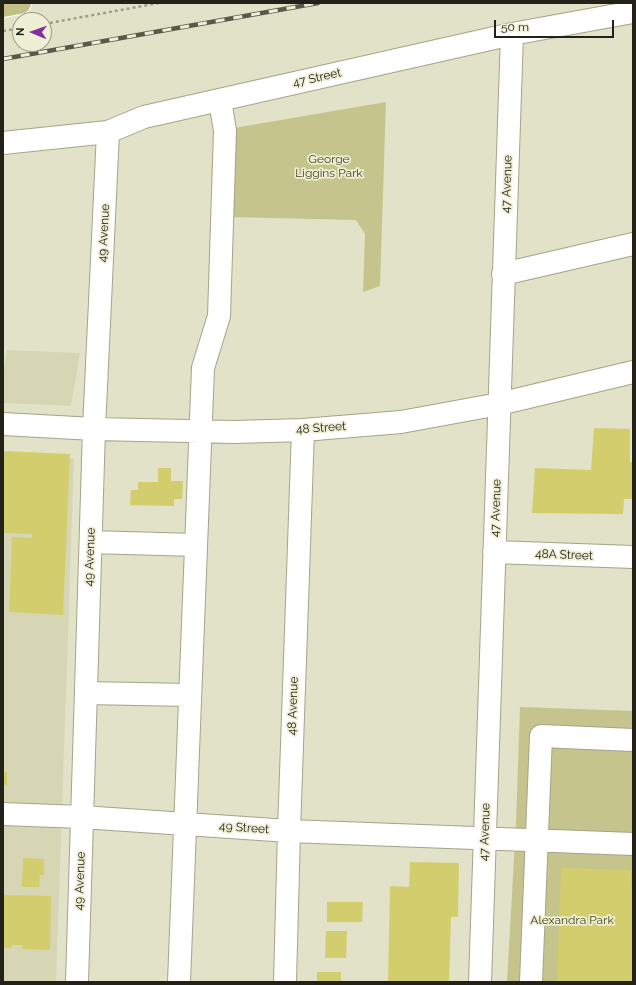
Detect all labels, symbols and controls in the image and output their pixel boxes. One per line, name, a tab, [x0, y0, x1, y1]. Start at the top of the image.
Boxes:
north arrow	[12, 12, 52, 52]
scale bar	[496, 12, 616, 38]
text: 50 m	[501, 20, 529, 34]
text: N	[14, 27, 27, 36]
street label: 47 Street	[291, 65, 343, 91]
park label: George Liggins Park	[295, 152, 363, 180]
street label: 47 Avenue	[499, 155, 515, 213]
street label: 49 Avenue	[95, 203, 113, 263]
street label: 48 Street	[296, 419, 346, 437]
street label: 47 Avenue	[488, 479, 504, 537]
street label: 49 Avenue	[82, 527, 98, 587]
street label: 48A Street	[535, 547, 593, 563]
street label: 48 Avenue	[285, 676, 301, 736]
street label: 47 Avenue	[477, 803, 493, 861]
street label: 49 Street	[219, 819, 269, 837]
street label: 49 Avenue	[72, 851, 88, 911]
park label: Alexandra Park	[530, 913, 614, 927]

